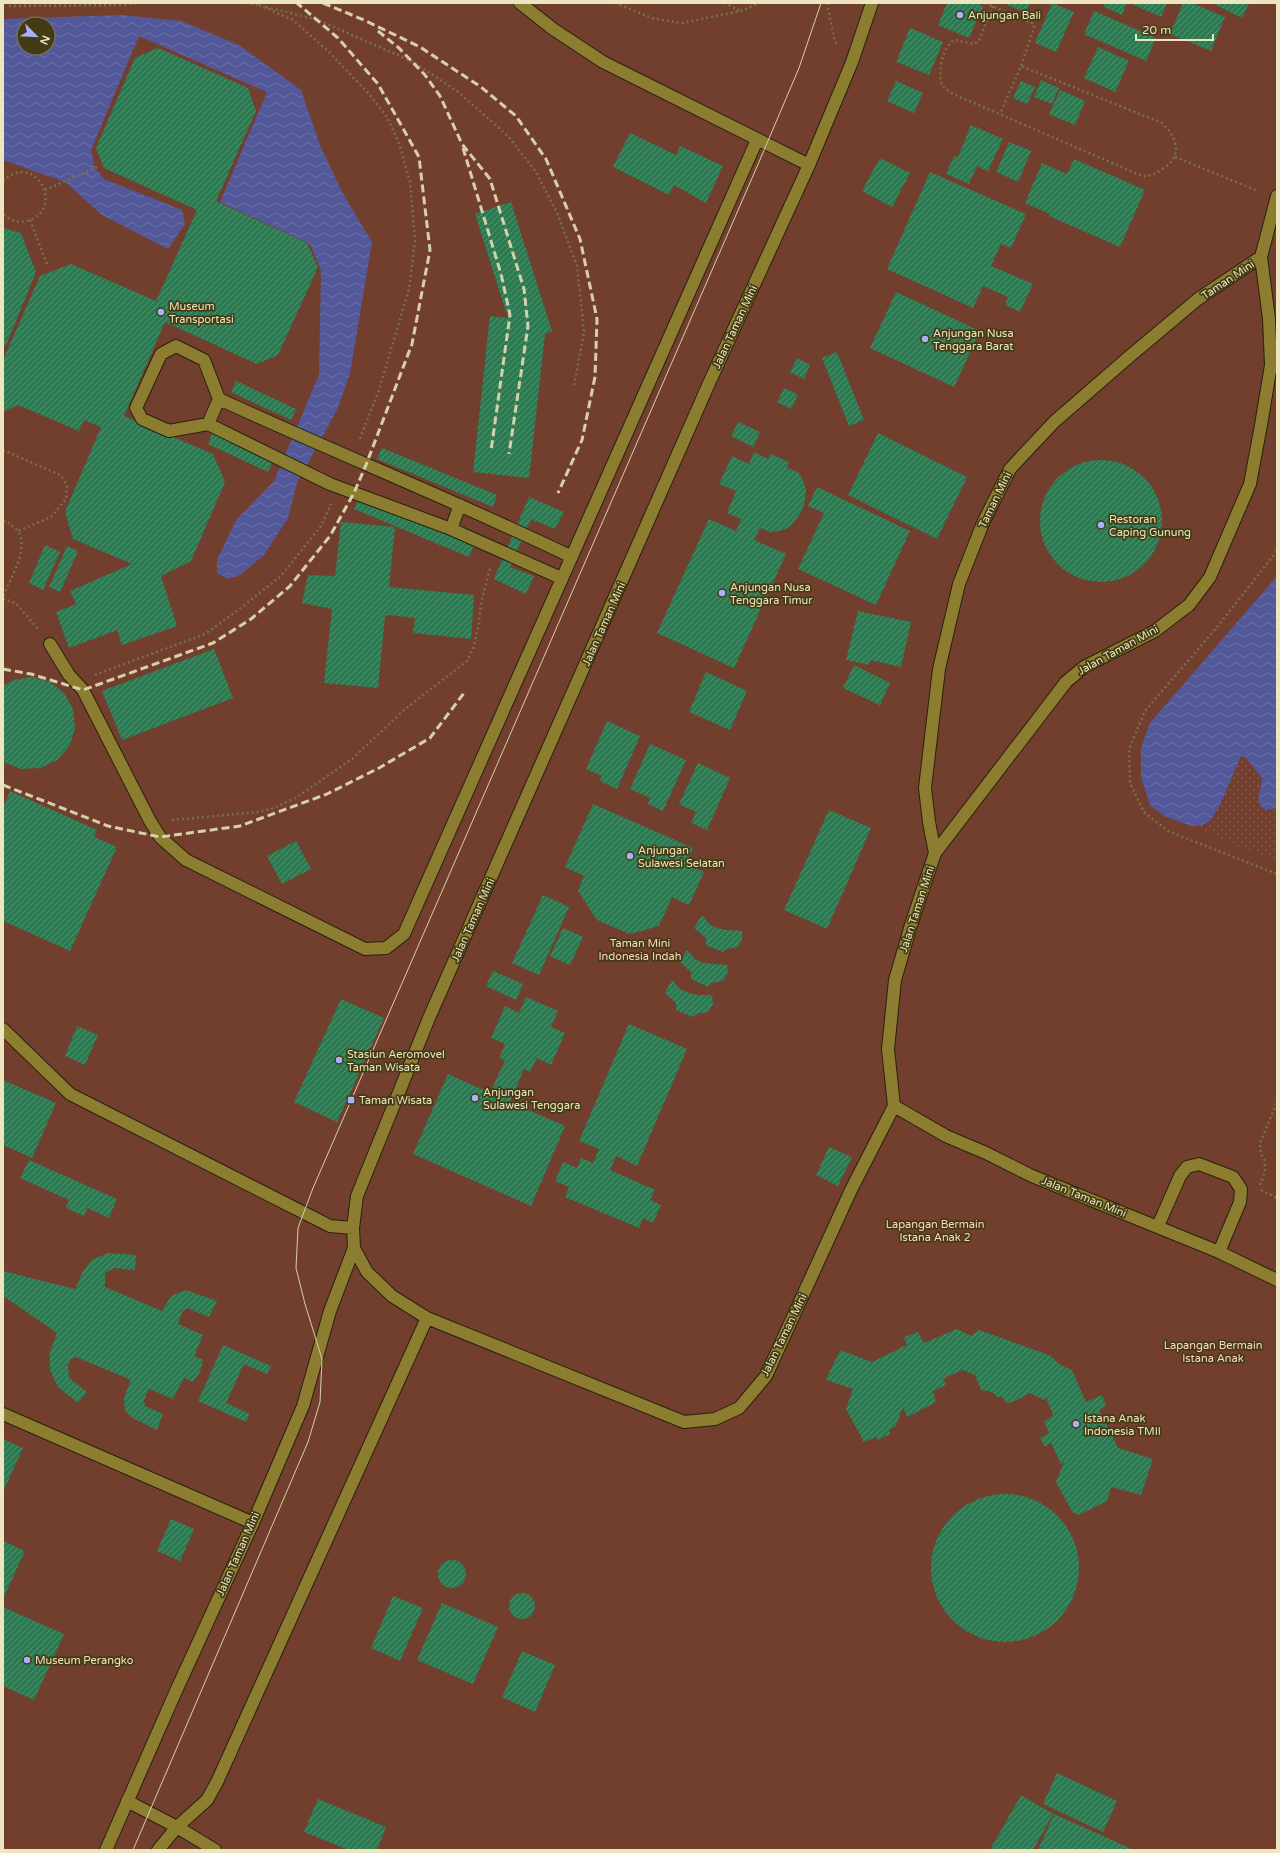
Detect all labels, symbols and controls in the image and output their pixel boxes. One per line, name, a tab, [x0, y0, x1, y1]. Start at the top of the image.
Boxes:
place label: Anjungan Bali	[968, 9, 1041, 22]
marker: Anjungan Bali	[955, 10, 965, 20]
north arrow	[16, 16, 56, 56]
scale bar	[1136, 16, 1213, 42]
text: 20 m	[1142, 23, 1171, 37]
text: N	[37, 33, 52, 47]
street label: Taman Mini	[1199, 258, 1257, 302]
street label: Jalan Taman Mini	[710, 283, 760, 371]
place label: Museum Transportasi	[169, 300, 234, 326]
marker: Museum Transportasi	[156, 307, 166, 317]
place label: Anjungan Nusa Tenggara Barat	[933, 327, 1014, 353]
marker: Anjungan Nusa Tenggara Barat	[920, 334, 930, 344]
street label: Taman Mini	[976, 470, 1014, 530]
place label: Restoran Caping Gunung	[1109, 513, 1191, 539]
marker: Restoran Caping Gunung	[1096, 520, 1106, 530]
street label: Jalan Taman Mini	[580, 580, 628, 668]
place label: Anjungan Nusa Tenggara Timur	[730, 581, 813, 607]
marker: Anjungan Nusa Tenggara Timur	[717, 588, 727, 598]
street label: Jalan Taman Mini	[1075, 622, 1161, 678]
place label: Anjungan Sulawesi Selatan	[638, 844, 725, 870]
marker: Anjungan Sulawesi Selatan	[625, 851, 635, 861]
street label: Jalan Taman Mini	[897, 864, 937, 954]
street label: Jalan Taman Mini	[449, 876, 497, 964]
park label: Taman Mini Indonesia Indah	[599, 937, 681, 963]
place label: Stasiun Aeromovel Taman Wisata	[347, 1048, 445, 1074]
marker: Stasiun Aeromovel Taman Wisata	[334, 1055, 344, 1065]
place label: Anjungan Sulawesi Tenggara	[483, 1086, 580, 1112]
marker: Anjungan Sulawesi Tenggara	[470, 1093, 480, 1103]
place label: Taman Wisata	[359, 1094, 432, 1107]
marker: Taman Wisata	[346, 1095, 356, 1105]
street label: Jalan Taman Mini	[1040, 1174, 1128, 1220]
park label: Lapangan Bermain Istana Anak 2	[886, 1218, 984, 1244]
street label: Jalan Taman Mini	[758, 1292, 810, 1378]
park label: Lapangan Bermain Istana Anak	[1164, 1339, 1262, 1365]
place label: Istana Anak Indonesia TMII	[1084, 1412, 1161, 1438]
marker: Istana Anak Indonesia TMII	[1071, 1419, 1081, 1429]
street label: Jalan Taman Mini	[214, 1510, 262, 1598]
place label: Museum Perangko	[35, 1654, 134, 1667]
marker: Museum Perangko	[22, 1655, 32, 1665]

